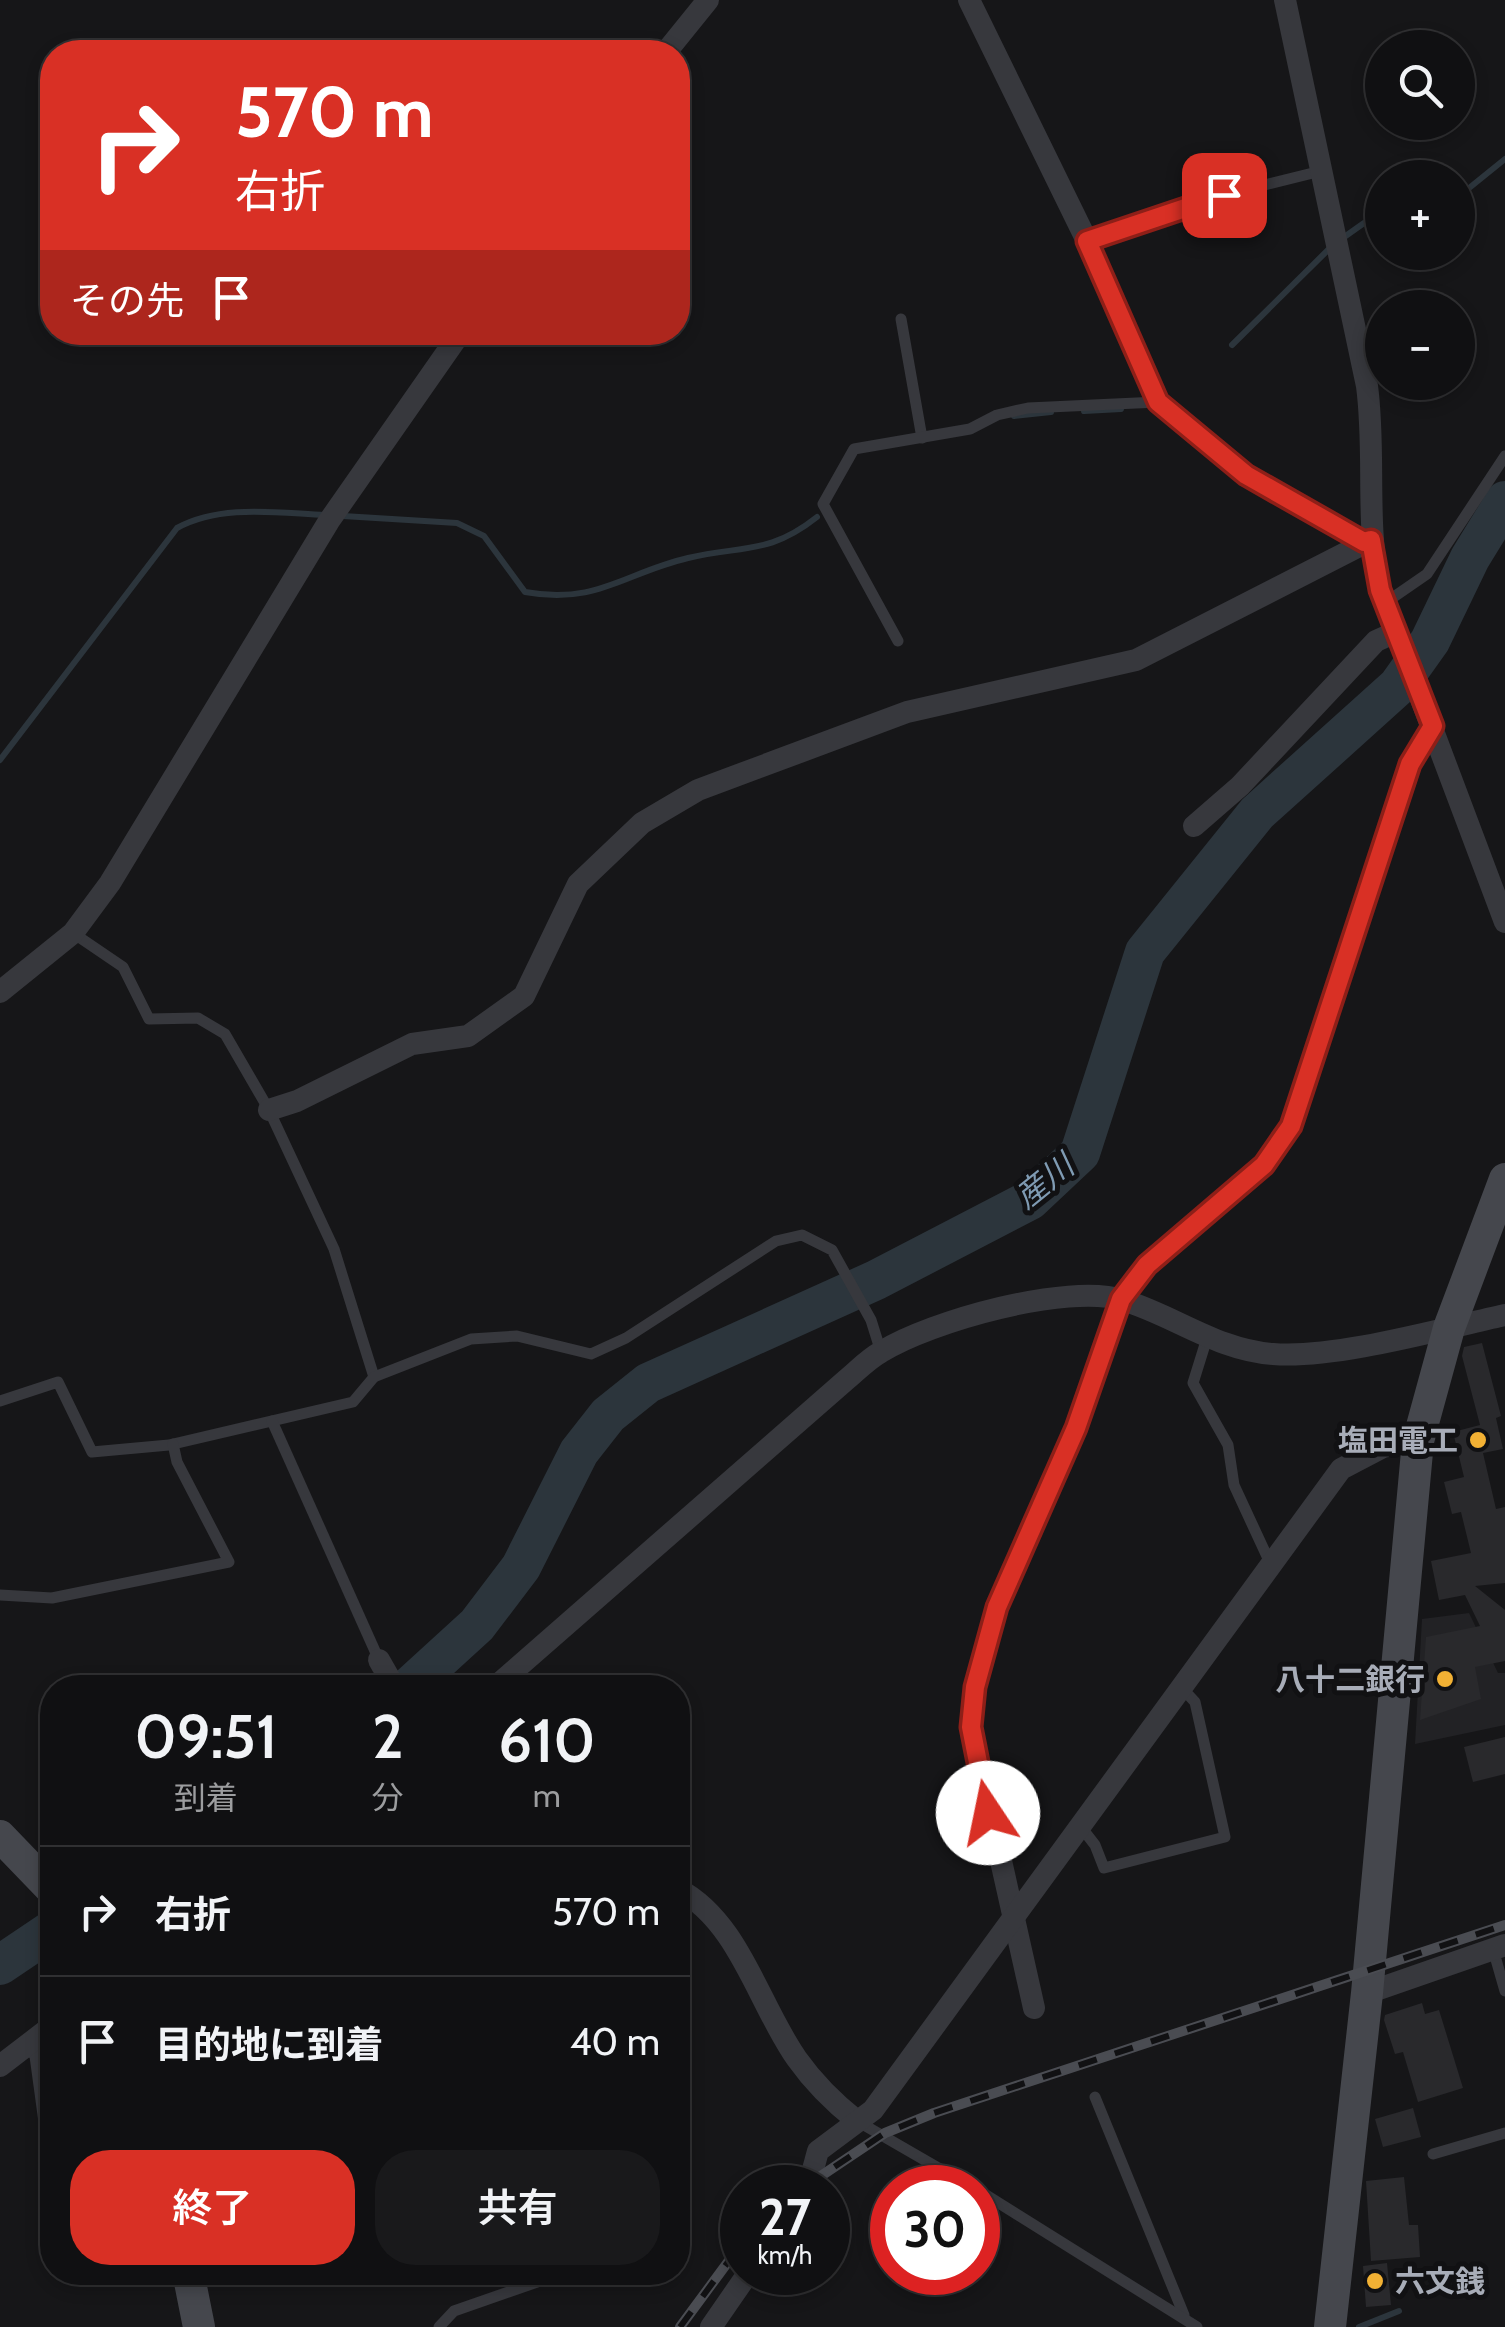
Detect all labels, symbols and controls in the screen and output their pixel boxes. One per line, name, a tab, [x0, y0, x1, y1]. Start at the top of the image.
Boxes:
map controls	[1365, 30, 1475, 400]
button: search	[1365, 30, 1475, 140]
text: 570 m	[235, 69, 434, 155]
icon: right	[70, 80, 200, 210]
pin	[1182, 153, 1267, 238]
button: +	[1365, 160, 1475, 270]
text: 右折	[235, 164, 325, 218]
icon: arrive	[1197, 168, 1252, 223]
icon: arrive	[204, 270, 259, 325]
text: その先	[70, 277, 184, 324]
button: −	[1365, 290, 1475, 400]
water label: 産川	[1007, 1144, 1083, 1216]
place label: 塩田電工	[1338, 1422, 1458, 1459]
marker: 塩田電工	[1467, 1429, 1489, 1451]
place label: 八十二銀行	[1275, 1661, 1425, 1698]
marker: 八十二銀行	[1434, 1668, 1456, 1690]
text: 09:51	[135, 1700, 277, 1773]
text: 2	[372, 1700, 404, 1773]
text: 610	[498, 1704, 595, 1777]
position arrow	[936, 1761, 1040, 1865]
text: m	[533, 1776, 561, 1815]
text: 到着	[174, 1778, 238, 1817]
text: 分	[372, 1778, 404, 1817]
icon: right	[70, 1884, 125, 1939]
text: 570 m	[552, 1888, 660, 1935]
text: 右折	[155, 1891, 231, 1938]
icon: arrive	[70, 2014, 125, 2069]
text: 40 m	[570, 2018, 660, 2065]
text: 目的地に到着	[155, 2021, 383, 2068]
button: 終了	[70, 2150, 355, 2265]
button: 共有	[375, 2150, 660, 2265]
speed limit sign: 30	[870, 2165, 1000, 2295]
text: 27	[759, 2187, 811, 2248]
text: km/h	[758, 2240, 812, 2270]
place label: 六文銭	[1395, 2263, 1485, 2300]
marker: 六文銭	[1364, 2270, 1386, 2292]

